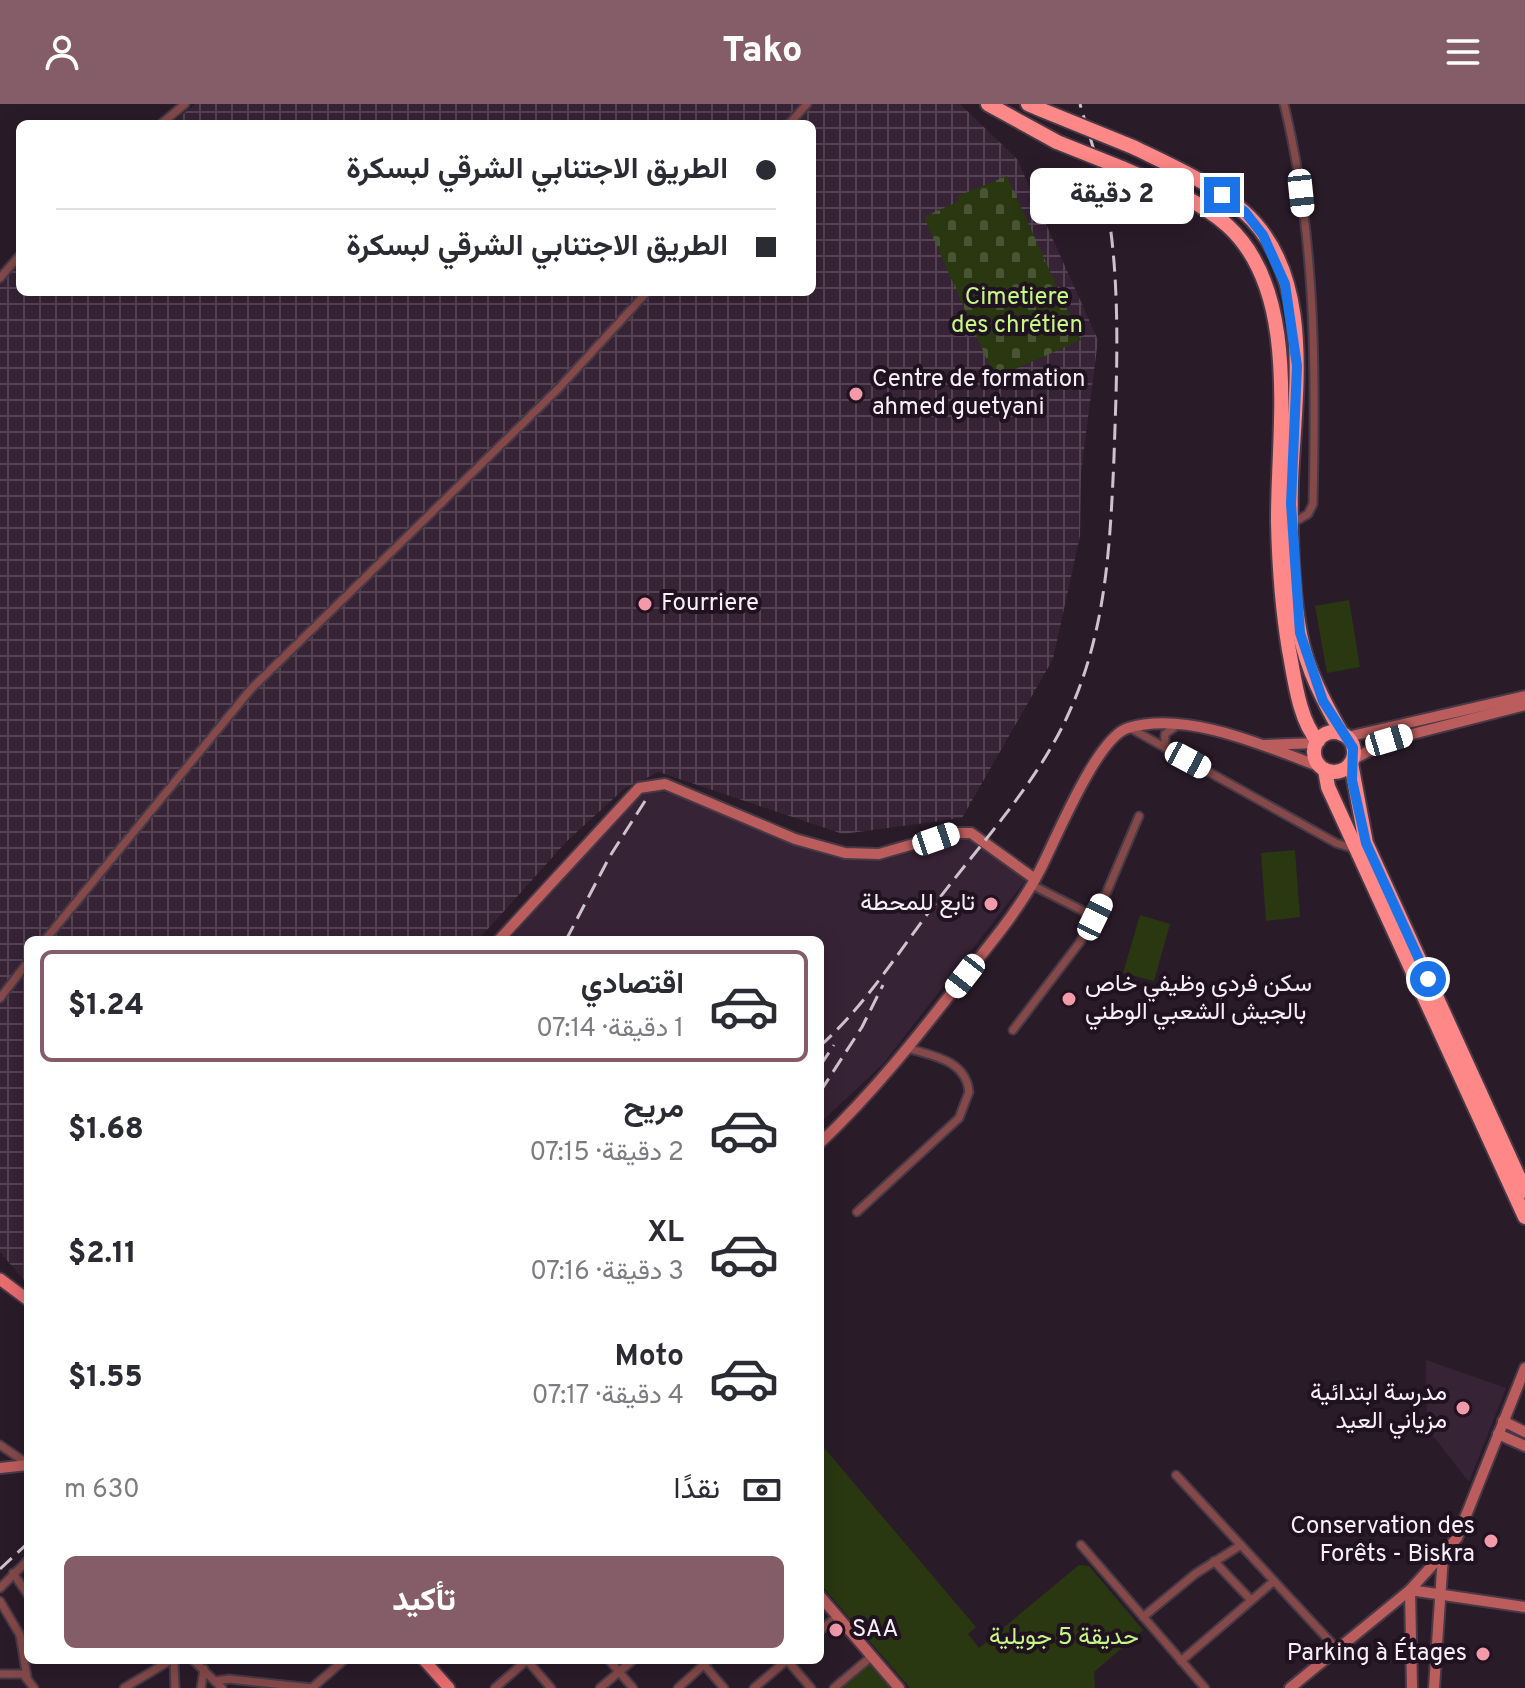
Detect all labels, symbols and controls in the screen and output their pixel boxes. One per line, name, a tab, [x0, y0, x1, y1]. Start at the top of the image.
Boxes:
text: Tako	[722, 29, 803, 75]
icon: person	[40, 30, 84, 74]
icon: menu	[1441, 30, 1485, 74]
text: الطريق الاجتنابي الشرقي لبسكرة	[346, 152, 728, 189]
callout: 2 دقيقة	[1030, 167, 1194, 223]
car	[1287, 168, 1315, 218]
route end	[1204, 177, 1240, 213]
text: 2 دقيقة	[1070, 179, 1154, 212]
text: الطريق الاجتنابي الشرقي لبسكرة	[346, 229, 728, 266]
park label: Cimetiere des chrétien	[951, 283, 1083, 341]
place label: Centre de formation ahmed guetyani	[872, 365, 1085, 423]
marker: Centre de formation ahmed guetyani	[847, 385, 865, 403]
place label: Fourriere	[661, 589, 759, 619]
marker: Fourriere	[636, 595, 654, 613]
car	[1363, 722, 1415, 758]
car	[1161, 738, 1215, 782]
car	[909, 820, 963, 858]
place label: تابع للمحطة	[860, 889, 975, 919]
car	[1074, 890, 1116, 944]
marker: تابع للمحطة	[982, 895, 1000, 913]
car	[941, 950, 989, 1002]
route start	[1410, 961, 1446, 997]
text: اقتصادي	[581, 967, 684, 1004]
icon: car	[708, 970, 780, 1042]
place label: سكن فردي وظيفي خاص بالجيش الشعبي الوطني	[1085, 970, 1312, 1030]
text: $1.24	[68, 988, 144, 1025]
marker: سكن فردي وظيفي خاص بالجيش الشعبي الوطني	[1060, 990, 1078, 1008]
text: 1 دقيقة · 07:14	[536, 1013, 684, 1046]
text: مريح	[624, 1091, 684, 1128]
icon: car	[708, 1094, 780, 1166]
text: $1.68	[68, 1112, 144, 1149]
text: 2 دقيقة · 07:15	[529, 1137, 684, 1170]
text: XL	[647, 1215, 684, 1252]
icon: car	[708, 1218, 780, 1290]
text: $2.11	[68, 1236, 137, 1273]
text: 3 دقيقة · 07:16	[530, 1256, 684, 1289]
text: Moto	[614, 1339, 684, 1376]
icon: car	[708, 1342, 780, 1414]
text: $1.55	[68, 1360, 143, 1397]
place label: مدرسة ابتدائية مزياني العيد	[1310, 1379, 1447, 1439]
text: 4 دقيقة · 07:17	[532, 1380, 684, 1413]
marker: مدرسة ابتدائية مزياني العيد	[1454, 1399, 1472, 1417]
icon: cash	[740, 1468, 784, 1512]
text: نقدًا	[674, 1472, 720, 1509]
text: 630 m	[64, 1474, 140, 1507]
place label: Conservation des Forêts - Biskra	[1290, 1512, 1475, 1570]
marker: Conservation des Forêts - Biskra	[1482, 1532, 1500, 1550]
button: تأكيد	[64, 1556, 784, 1648]
place label: SAA	[852, 1615, 898, 1645]
marker: SAA	[827, 1621, 845, 1639]
park label: حديقة 5 جويلية	[989, 1623, 1139, 1653]
place label: Parking à Étages	[1287, 1637, 1467, 1669]
marker: Parking à Étages	[1474, 1645, 1492, 1663]

